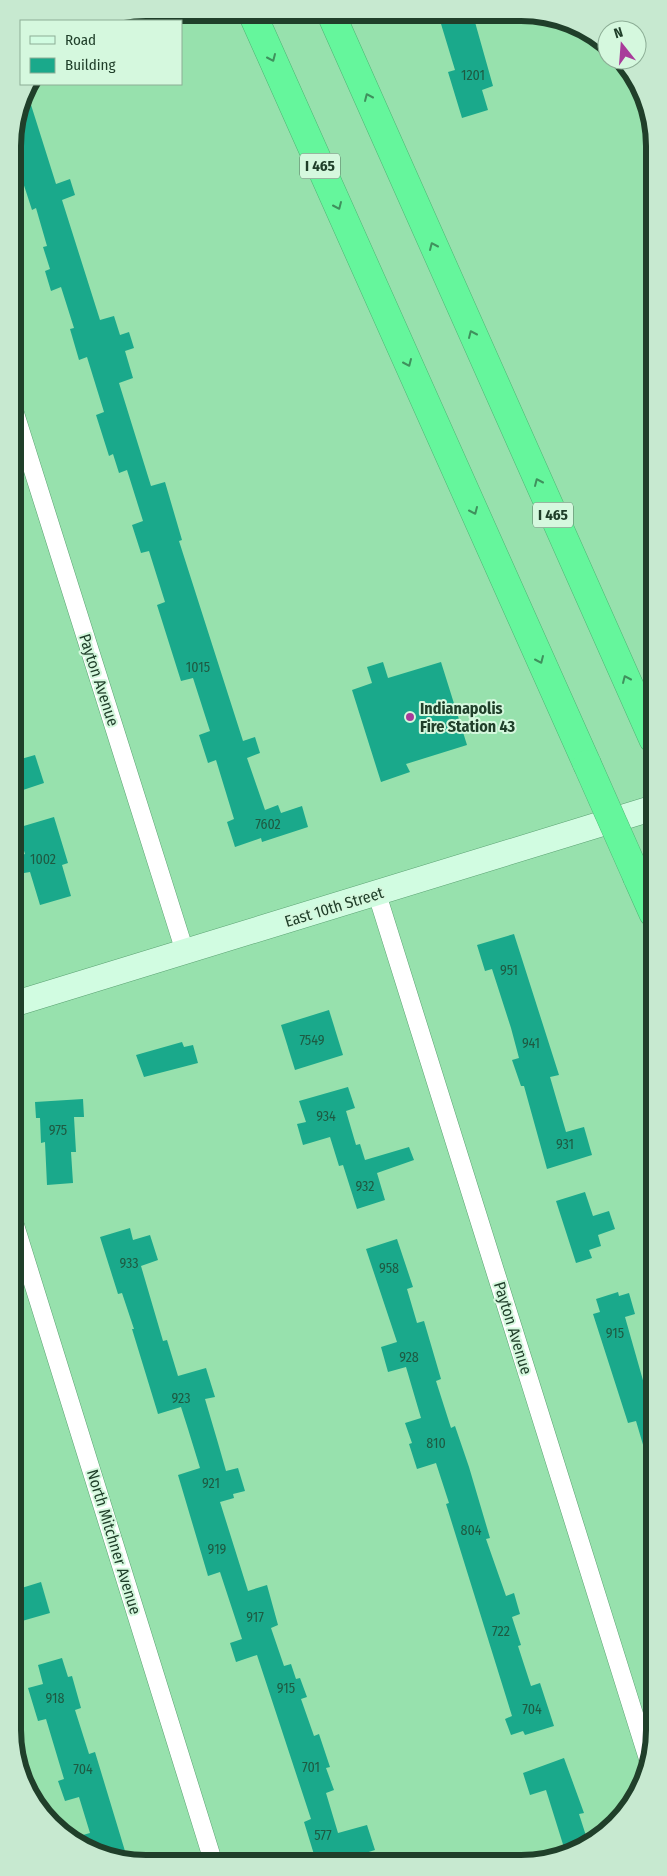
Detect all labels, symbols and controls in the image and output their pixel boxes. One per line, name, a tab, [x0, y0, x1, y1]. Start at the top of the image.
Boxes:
legend	[20, 20, 182, 85]
north arrow	[597, 20, 647, 70]
text: N	[612, 24, 625, 42]
text: Road	[65, 31, 96, 49]
one-way arrow	[266, 53, 277, 62]
text: Building	[65, 56, 116, 74]
house number: 1201	[461, 67, 485, 84]
one-way arrow	[363, 93, 374, 102]
road number: I 465	[300, 154, 340, 178]
one-way arrow	[332, 201, 343, 210]
one-way arrow	[429, 242, 440, 251]
one-way arrow	[468, 330, 479, 339]
one-way arrow	[402, 358, 412, 367]
one-way arrow	[534, 478, 545, 487]
road number: I 465	[533, 502, 573, 528]
one-way arrow	[468, 506, 478, 515]
street label: Payton Avenue	[75, 631, 123, 729]
one-way arrow	[534, 655, 545, 664]
house number: 1015	[186, 659, 210, 676]
one-way arrow	[621, 675, 632, 684]
place label: Indianapolis Fire Station 43	[420, 699, 515, 736]
marker: Indianapolis Fire Station 43	[404, 711, 416, 723]
house number: 7602	[255, 816, 281, 833]
house number: 1002	[30, 851, 56, 868]
street label: East 10th Street	[282, 883, 386, 931]
house number: 951	[500, 962, 518, 979]
house number: 7549	[299, 1032, 325, 1049]
house number: 941	[522, 1035, 540, 1052]
house number: 934	[316, 1108, 336, 1125]
house number: 975	[49, 1122, 67, 1139]
house number: 931	[556, 1136, 574, 1153]
house number: 932	[356, 1178, 374, 1195]
house number: 933	[119, 1255, 139, 1272]
house number: 958	[379, 1260, 399, 1277]
street label: Payton Avenue	[490, 1279, 536, 1377]
house number: 915	[606, 1325, 624, 1342]
house number: 928	[399, 1349, 419, 1366]
house number: 923	[171, 1390, 191, 1407]
house number: 810	[426, 1435, 446, 1452]
street label: North Mitchner Avenue	[83, 1467, 145, 1617]
house number: 921	[202, 1475, 220, 1492]
house number: 804	[460, 1522, 482, 1539]
house number: 919	[208, 1541, 227, 1558]
house number: 917	[246, 1609, 264, 1626]
house number: 722	[492, 1623, 510, 1640]
house number: 915	[277, 1680, 295, 1697]
house number: 918	[45, 1690, 65, 1707]
house number: 704	[522, 1701, 542, 1718]
house number: 701	[302, 1759, 320, 1776]
house number: 704	[73, 1761, 93, 1778]
house number: 577	[314, 1827, 332, 1844]

